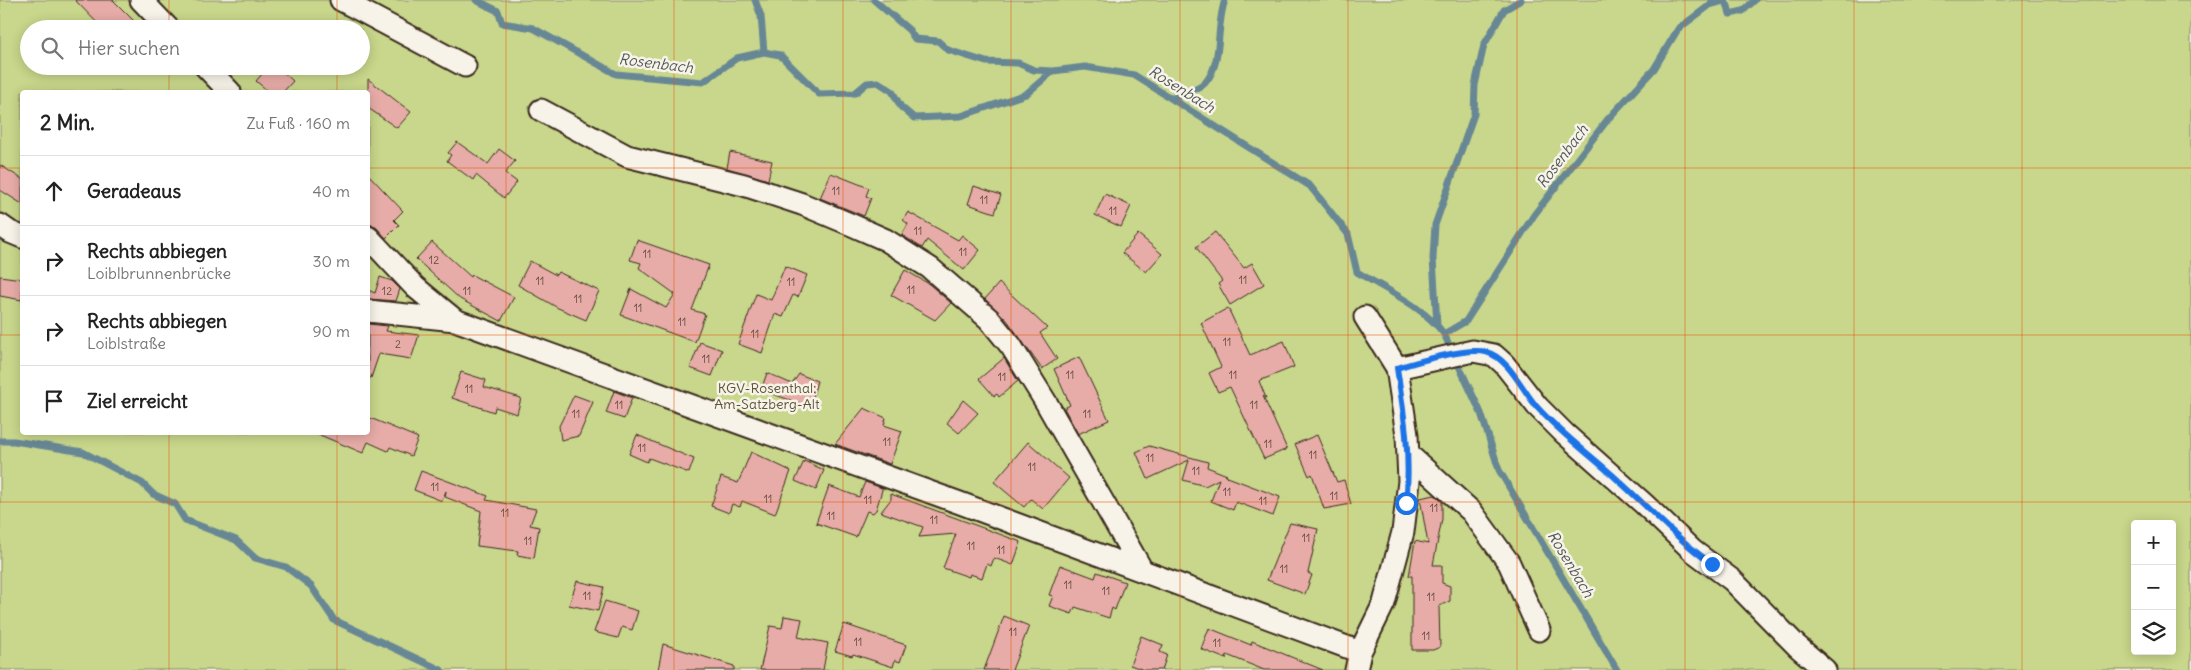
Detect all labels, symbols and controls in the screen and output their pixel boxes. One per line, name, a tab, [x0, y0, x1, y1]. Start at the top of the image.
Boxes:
search box	[20, 20, 370, 75]
icon: search	[38, 34, 66, 62]
text: Hier suchen	[78, 36, 180, 60]
water label: Rosenbach	[618, 49, 694, 77]
water label: Rosenbach	[1145, 61, 1219, 117]
text: 2 Min.	[40, 109, 95, 136]
text: Zu Fuß · 160 m	[246, 113, 350, 133]
water label: Rosenbach	[1532, 120, 1592, 191]
icon: ahead	[40, 177, 68, 205]
text: Geradeaus	[87, 179, 181, 203]
text: 40 m	[312, 181, 350, 201]
house number: 11	[832, 184, 840, 198]
house number: 11	[980, 193, 988, 207]
house number: 11	[1109, 204, 1117, 218]
house number: 11	[914, 224, 922, 238]
text: Rechts abbiegen	[87, 239, 227, 263]
house number: 11	[959, 245, 967, 259]
icon: right	[40, 247, 68, 275]
house number: 11	[643, 247, 651, 261]
text: 30 m	[313, 251, 350, 271]
house number: 12	[429, 253, 439, 267]
text: Loiblbrunnenbrücke	[87, 263, 231, 283]
house number: 11	[1239, 273, 1247, 287]
house number: 11	[536, 274, 544, 288]
house number: 11	[787, 275, 795, 289]
house number: 11	[907, 283, 915, 297]
house number: 12	[382, 284, 392, 298]
house number: 11	[463, 284, 471, 298]
house number: 11	[574, 292, 582, 306]
house number: 11	[634, 301, 642, 315]
text: Rechts abbiegen	[87, 309, 227, 333]
house number: 11	[678, 315, 686, 329]
icon: right	[40, 317, 68, 345]
text: 90 m	[312, 321, 350, 341]
house number: 11	[751, 327, 759, 341]
text: Loiblstraße	[87, 333, 166, 353]
house number: 11	[1223, 335, 1231, 349]
house number: 2	[395, 337, 401, 351]
house number: 11	[702, 352, 710, 366]
house number: 11	[1066, 368, 1074, 382]
house number: 11	[1229, 368, 1237, 382]
house number: 11	[998, 370, 1006, 384]
park label: KGV-Rosenthal: Am-Satzberg-Alt	[714, 379, 820, 413]
house number: 11	[465, 382, 473, 396]
icon: arrive	[40, 387, 68, 415]
text: Ziel erreicht	[87, 389, 188, 413]
house number: 11	[615, 398, 623, 412]
house number: 11	[1250, 398, 1258, 412]
house number: 11	[572, 407, 580, 421]
house number: 11	[1083, 407, 1091, 421]
house number: 11	[883, 435, 891, 449]
house number: 11	[1264, 437, 1272, 451]
house number: 11	[638, 441, 646, 455]
house number: 11	[1309, 448, 1317, 462]
house number: 11	[1146, 451, 1154, 465]
house number: 11	[1028, 460, 1036, 474]
house number: 11	[1192, 464, 1200, 478]
house number: 11	[431, 480, 439, 494]
house number: 11	[1223, 485, 1231, 499]
house number: 11	[1330, 489, 1338, 503]
house number: 11	[764, 492, 772, 506]
route start	[1395, 492, 1418, 515]
house number: 11	[864, 493, 872, 507]
house number: 11	[1259, 494, 1267, 508]
house number: 11	[1430, 501, 1438, 515]
house number: 11	[501, 506, 509, 520]
house number: 11	[827, 509, 835, 523]
house number: 11	[930, 513, 938, 527]
map controls	[2131, 520, 2176, 655]
button: +	[2131, 520, 2176, 565]
water label: Rosenbach	[1544, 527, 1599, 601]
house number: 11	[1302, 531, 1310, 545]
house number: 11	[524, 534, 532, 548]
house number: 11	[967, 539, 975, 553]
house number: 11	[997, 543, 1005, 557]
route end	[1701, 553, 1724, 576]
house number: 11	[1280, 562, 1288, 576]
button: −	[2131, 565, 2176, 610]
house number: 11	[1064, 578, 1072, 592]
house number: 11	[1102, 584, 1110, 598]
house number: 11	[583, 589, 591, 603]
house number: 11	[1427, 590, 1435, 604]
button: layers	[2131, 610, 2176, 655]
house number: 11	[1009, 625, 1017, 639]
house number: 11	[1422, 629, 1430, 643]
house number: 11	[854, 635, 862, 649]
house number: 11	[1213, 636, 1221, 650]

